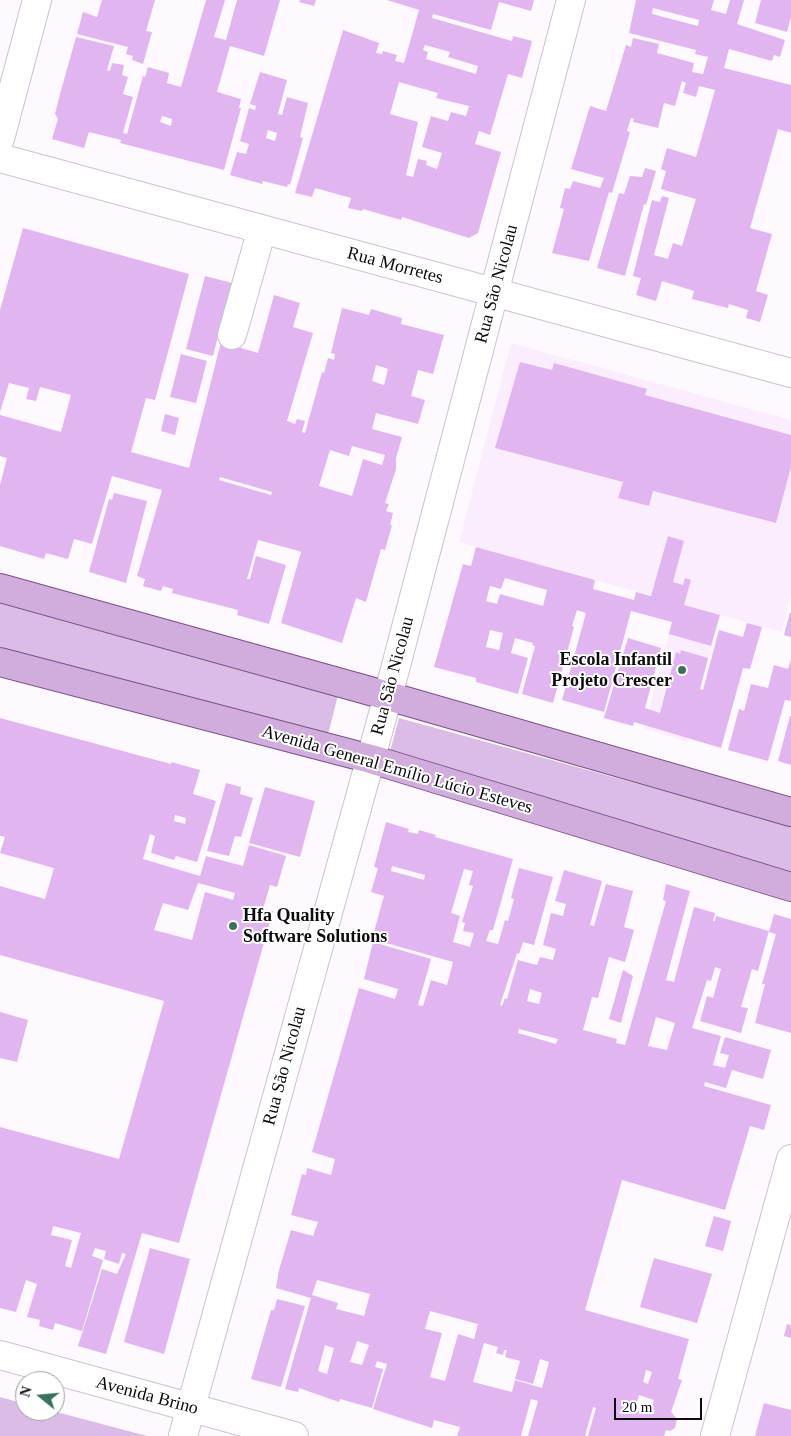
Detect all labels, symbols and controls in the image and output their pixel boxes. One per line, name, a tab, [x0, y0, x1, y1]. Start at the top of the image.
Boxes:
street label: Rua São Nicolau	[471, 222, 523, 346]
street label: Rua Morretes	[345, 243, 445, 289]
street label: Rua São Nicolau	[367, 614, 419, 738]
place label: Escola Infantil Projeto Crescer	[551, 649, 672, 692]
marker: Escola Infantil Projeto Crescer	[676, 664, 688, 676]
street label: Avenida General Emílio Lúcio Esteves	[259, 721, 535, 819]
place label: Hfa Quality Software Solutions	[243, 905, 387, 948]
marker: Hfa Quality Software Solutions	[227, 920, 239, 932]
street label: Rua São Nicolau	[259, 1004, 311, 1128]
north arrow	[15, 1371, 65, 1421]
street label: Avenida Brino	[93, 1372, 201, 1420]
text: N	[17, 1385, 35, 1399]
scale bar	[616, 1388, 704, 1420]
text: 20 m	[622, 1399, 652, 1415]

